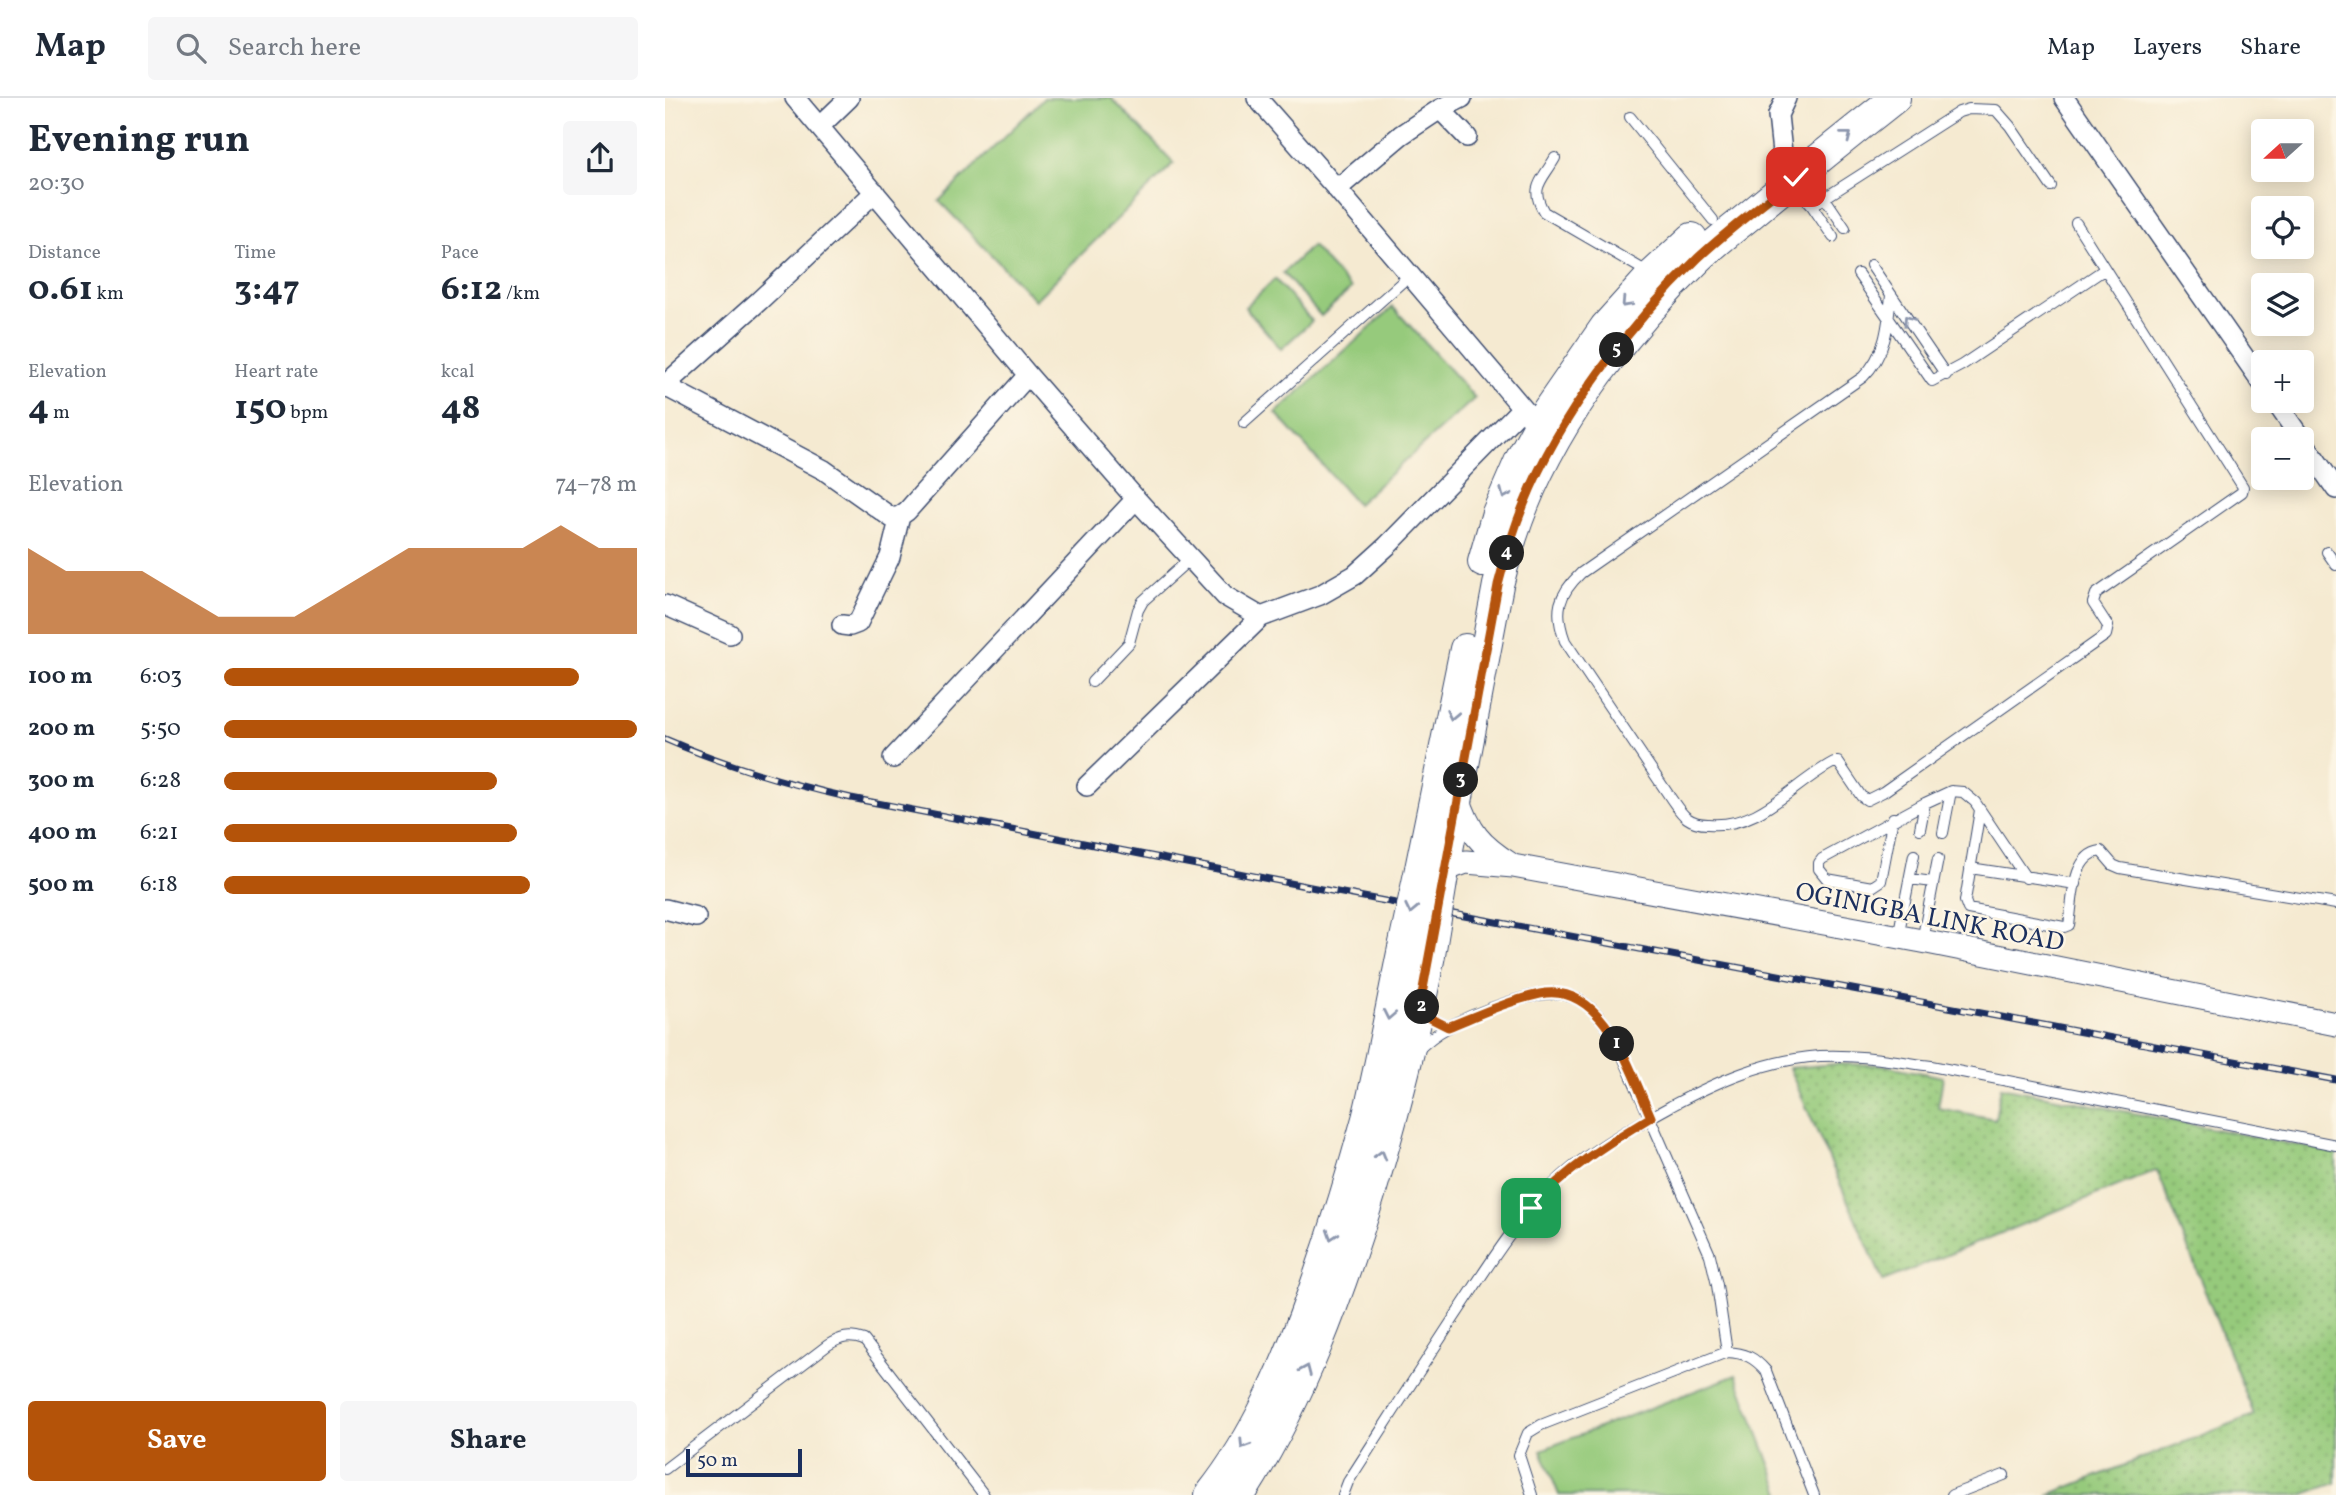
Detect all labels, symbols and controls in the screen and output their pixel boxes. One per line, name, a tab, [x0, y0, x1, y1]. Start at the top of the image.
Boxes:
search box	[148, 17, 638, 80]
text: Map	[35, 25, 106, 71]
icon: search	[172, 29, 210, 67]
text: Search here	[228, 30, 361, 66]
text: Map	[2047, 31, 2095, 65]
text: Layers	[2133, 31, 2202, 65]
text: Share	[2240, 31, 2301, 65]
text: Evening run	[28, 115, 250, 168]
north arrow	[2251, 119, 2313, 182]
map controls	[2251, 119, 2314, 490]
button: share	[563, 121, 637, 195]
one-way arrow	[1840, 132, 1852, 145]
pin	[1766, 147, 1826, 207]
icon: check	[1777, 158, 1815, 196]
text: 20:30	[28, 168, 85, 200]
button: locate	[2251, 196, 2314, 259]
text: Distance	[28, 240, 101, 266]
text: Time	[234, 240, 276, 266]
text: Pace	[441, 240, 479, 266]
text: 0.61	[28, 266, 93, 314]
text: 3:47	[234, 266, 300, 314]
text: 6:12	[441, 266, 502, 314]
button: layers	[2251, 273, 2314, 336]
text: km	[93, 281, 124, 307]
text: /km	[502, 281, 540, 307]
one-way arrow	[1622, 295, 1634, 308]
one-way arrow	[1904, 315, 1917, 328]
pin: 5	[1599, 332, 1635, 368]
text: 5	[1612, 336, 1621, 362]
button: +	[2251, 350, 2314, 413]
text: Elevation	[28, 359, 107, 385]
text: Heart rate	[234, 359, 318, 385]
text: kcal	[441, 359, 474, 385]
text: 4	[28, 385, 49, 433]
text: 150	[234, 385, 286, 433]
text: 48	[441, 385, 481, 433]
text: m	[49, 400, 70, 426]
text: bpm	[286, 400, 328, 426]
button: −	[2251, 427, 2314, 490]
text: Elevation	[28, 469, 124, 501]
text: 74–78 m	[555, 469, 637, 501]
one-way arrow	[1499, 487, 1513, 500]
pin: 4	[1489, 536, 1525, 570]
text: 4	[1501, 539, 1512, 565]
text: 100 m	[28, 661, 93, 693]
text: 6:03	[140, 661, 182, 693]
one-way arrow	[1445, 709, 1460, 721]
text: 200 m	[28, 713, 95, 745]
text: 5:50	[140, 713, 181, 745]
pin: 3	[1443, 762, 1479, 798]
text: 300 m	[28, 765, 95, 797]
text: 6:28	[140, 765, 181, 797]
text: 3	[1456, 766, 1465, 792]
text: 400 m	[28, 817, 97, 849]
text: 6:21	[140, 817, 178, 849]
text: 500 m	[28, 869, 94, 901]
text: 6:18	[140, 869, 178, 901]
street label: OGINIGBA LINK ROAD	[1792, 874, 2067, 962]
one-way arrow	[1405, 903, 1420, 915]
pin: 2	[1405, 990, 1439, 1024]
text: 2	[1417, 993, 1426, 1019]
one-way arrow	[1383, 1009, 1398, 1021]
pin: 1	[1599, 1026, 1635, 1062]
text: 1	[1613, 1030, 1620, 1056]
one-way arrow	[1373, 1149, 1388, 1161]
pin	[1501, 1178, 1561, 1238]
icon: arrive	[1512, 1189, 1550, 1227]
one-way arrow	[1326, 1228, 1340, 1240]
one-way arrow	[1298, 1364, 1312, 1377]
button: Save	[28, 1401, 326, 1481]
button: Share	[340, 1401, 637, 1481]
one-way arrow	[1239, 1436, 1252, 1449]
scale bar	[686, 1446, 801, 1478]
text: 50 m	[697, 1448, 738, 1474]

